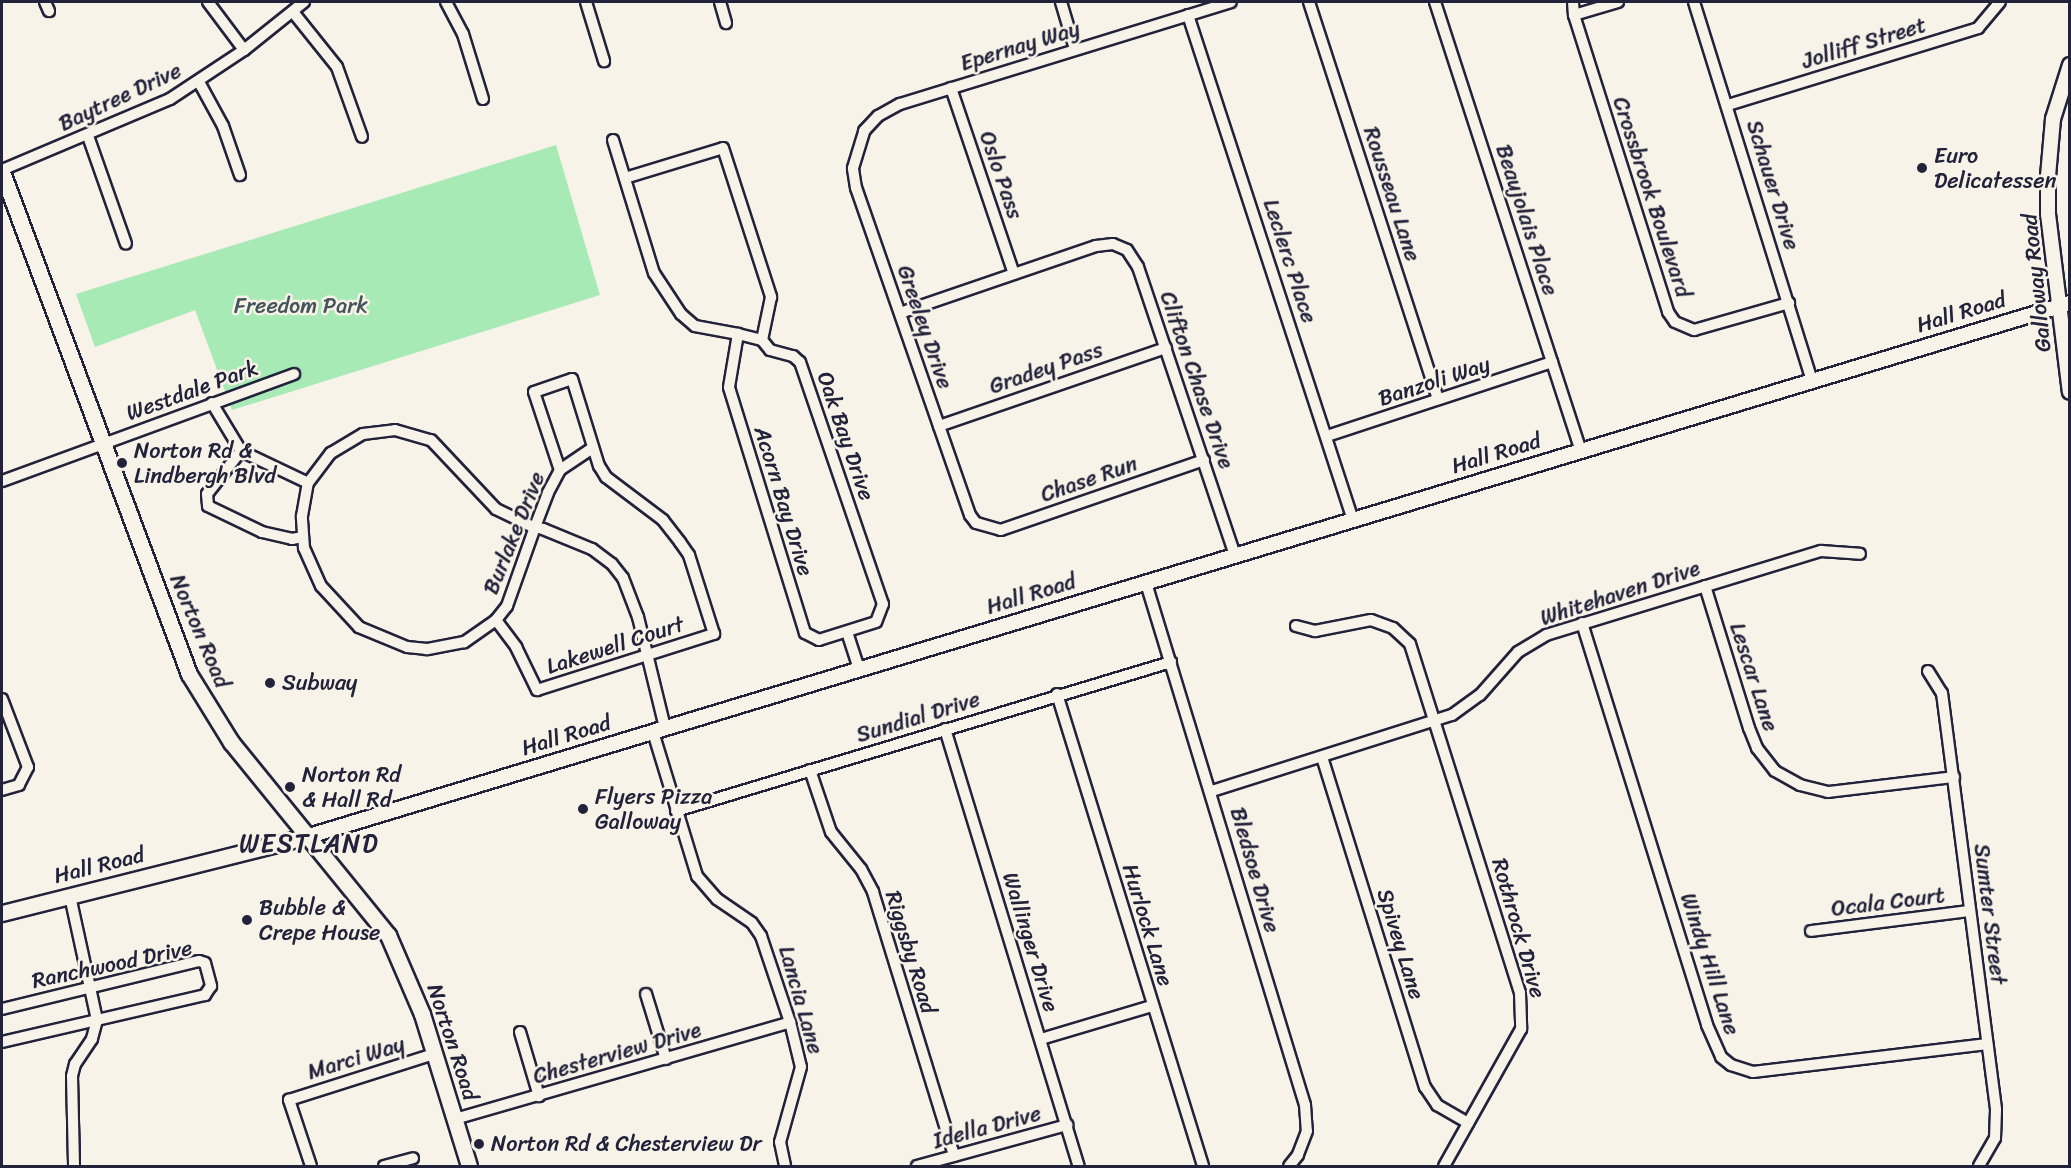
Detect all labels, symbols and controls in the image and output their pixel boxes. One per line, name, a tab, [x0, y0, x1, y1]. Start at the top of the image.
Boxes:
street label: Jolliff Street	[1798, 11, 1930, 75]
street label: Epernay Way	[957, 15, 1083, 77]
street label: Baytree Drive	[54, 57, 186, 137]
street label: Crossbrook Boulevard	[1607, 93, 1697, 301]
street label: Schauer Drive	[1741, 117, 1805, 253]
street label: Rousseau Lane	[1358, 123, 1426, 265]
street label: Oslo Pass	[974, 127, 1028, 223]
street label: Beaujolais Place	[1490, 141, 1564, 299]
place label: Euro Delicatessen	[1934, 142, 2056, 194]
marker: Euro Delicatessen	[1915, 161, 1929, 175]
street label: Leclerc Place	[1258, 196, 1322, 326]
street label: Galloway Road	[2016, 212, 2056, 354]
street label: Greeley Drive	[892, 262, 958, 392]
street label: Hall Road	[1913, 286, 2009, 338]
street label: Clifton Chase Drive	[1154, 287, 1240, 473]
park label: Freedom Park	[234, 293, 368, 319]
street label: Gradey Pass	[986, 336, 1106, 400]
street label: Banzoli Way	[1375, 351, 1493, 411]
street label: Westdale Park	[122, 354, 262, 426]
street label: Oak Bay Drive	[812, 368, 880, 504]
street label: Acorn Bay Drive	[749, 423, 819, 579]
street label: Hall Road	[1448, 427, 1544, 479]
place label: Norton Rd & Lindbergh Blvd	[134, 437, 276, 488]
street label: Chase Run	[1037, 450, 1141, 508]
marker: Norton Rd & Lindbergh Blvd	[115, 456, 129, 470]
street label: Burlake Drive	[477, 468, 551, 598]
street label: Whitehaven Drive	[1537, 555, 1703, 631]
street label: Hall Road	[983, 568, 1079, 620]
street label: Norton Road	[164, 570, 236, 692]
street label: Lakewell Court	[543, 610, 687, 680]
street label: Lescar Lane	[1724, 619, 1784, 735]
place label: Subway	[282, 670, 357, 696]
marker: Subway	[263, 676, 277, 690]
street label: Sundial Drive	[853, 686, 983, 748]
street label: Hall Road	[518, 709, 614, 761]
place label: Norton Rd & Hall Rd	[302, 761, 401, 812]
marker: Norton Rd & Hall Rd	[283, 780, 297, 794]
place label: Flyers Pizza Galloway	[595, 783, 712, 834]
marker: Flyers Pizza Galloway	[576, 802, 590, 816]
street label: Bledsoe Drive	[1224, 804, 1286, 936]
district label: WESTLAND	[240, 828, 378, 860]
street label: Hall Road	[51, 841, 147, 889]
street label: Sumter Street	[1968, 842, 2012, 986]
street label: Rothrock Drive	[1486, 855, 1552, 1001]
street label: Hurlock Lane	[1117, 861, 1179, 989]
street label: Wallinger Drive	[997, 869, 1065, 1015]
street label: Ocala Court	[1829, 882, 1947, 922]
street label: Spivey Lane	[1372, 885, 1430, 1003]
street label: Riggsby Road	[880, 887, 942, 1017]
street label: Windy Hill Lane	[1675, 890, 1745, 1038]
place label: Bubble & Crepe House	[259, 894, 381, 945]
marker: Bubble & Crepe House	[240, 913, 254, 927]
street label: Ranchwood Drive	[29, 934, 195, 994]
street label: Lancia Lane	[773, 943, 829, 1057]
street label: Norton Road	[422, 980, 484, 1104]
street label: Chesterview Drive	[530, 1016, 704, 1090]
street label: Marci Way	[304, 1031, 408, 1085]
street label: Idella Drive	[930, 1100, 1044, 1154]
place label: Norton Rd & Chesterview Dr	[491, 1131, 762, 1157]
marker: Norton Rd & Chesterview Dr	[472, 1137, 486, 1151]

